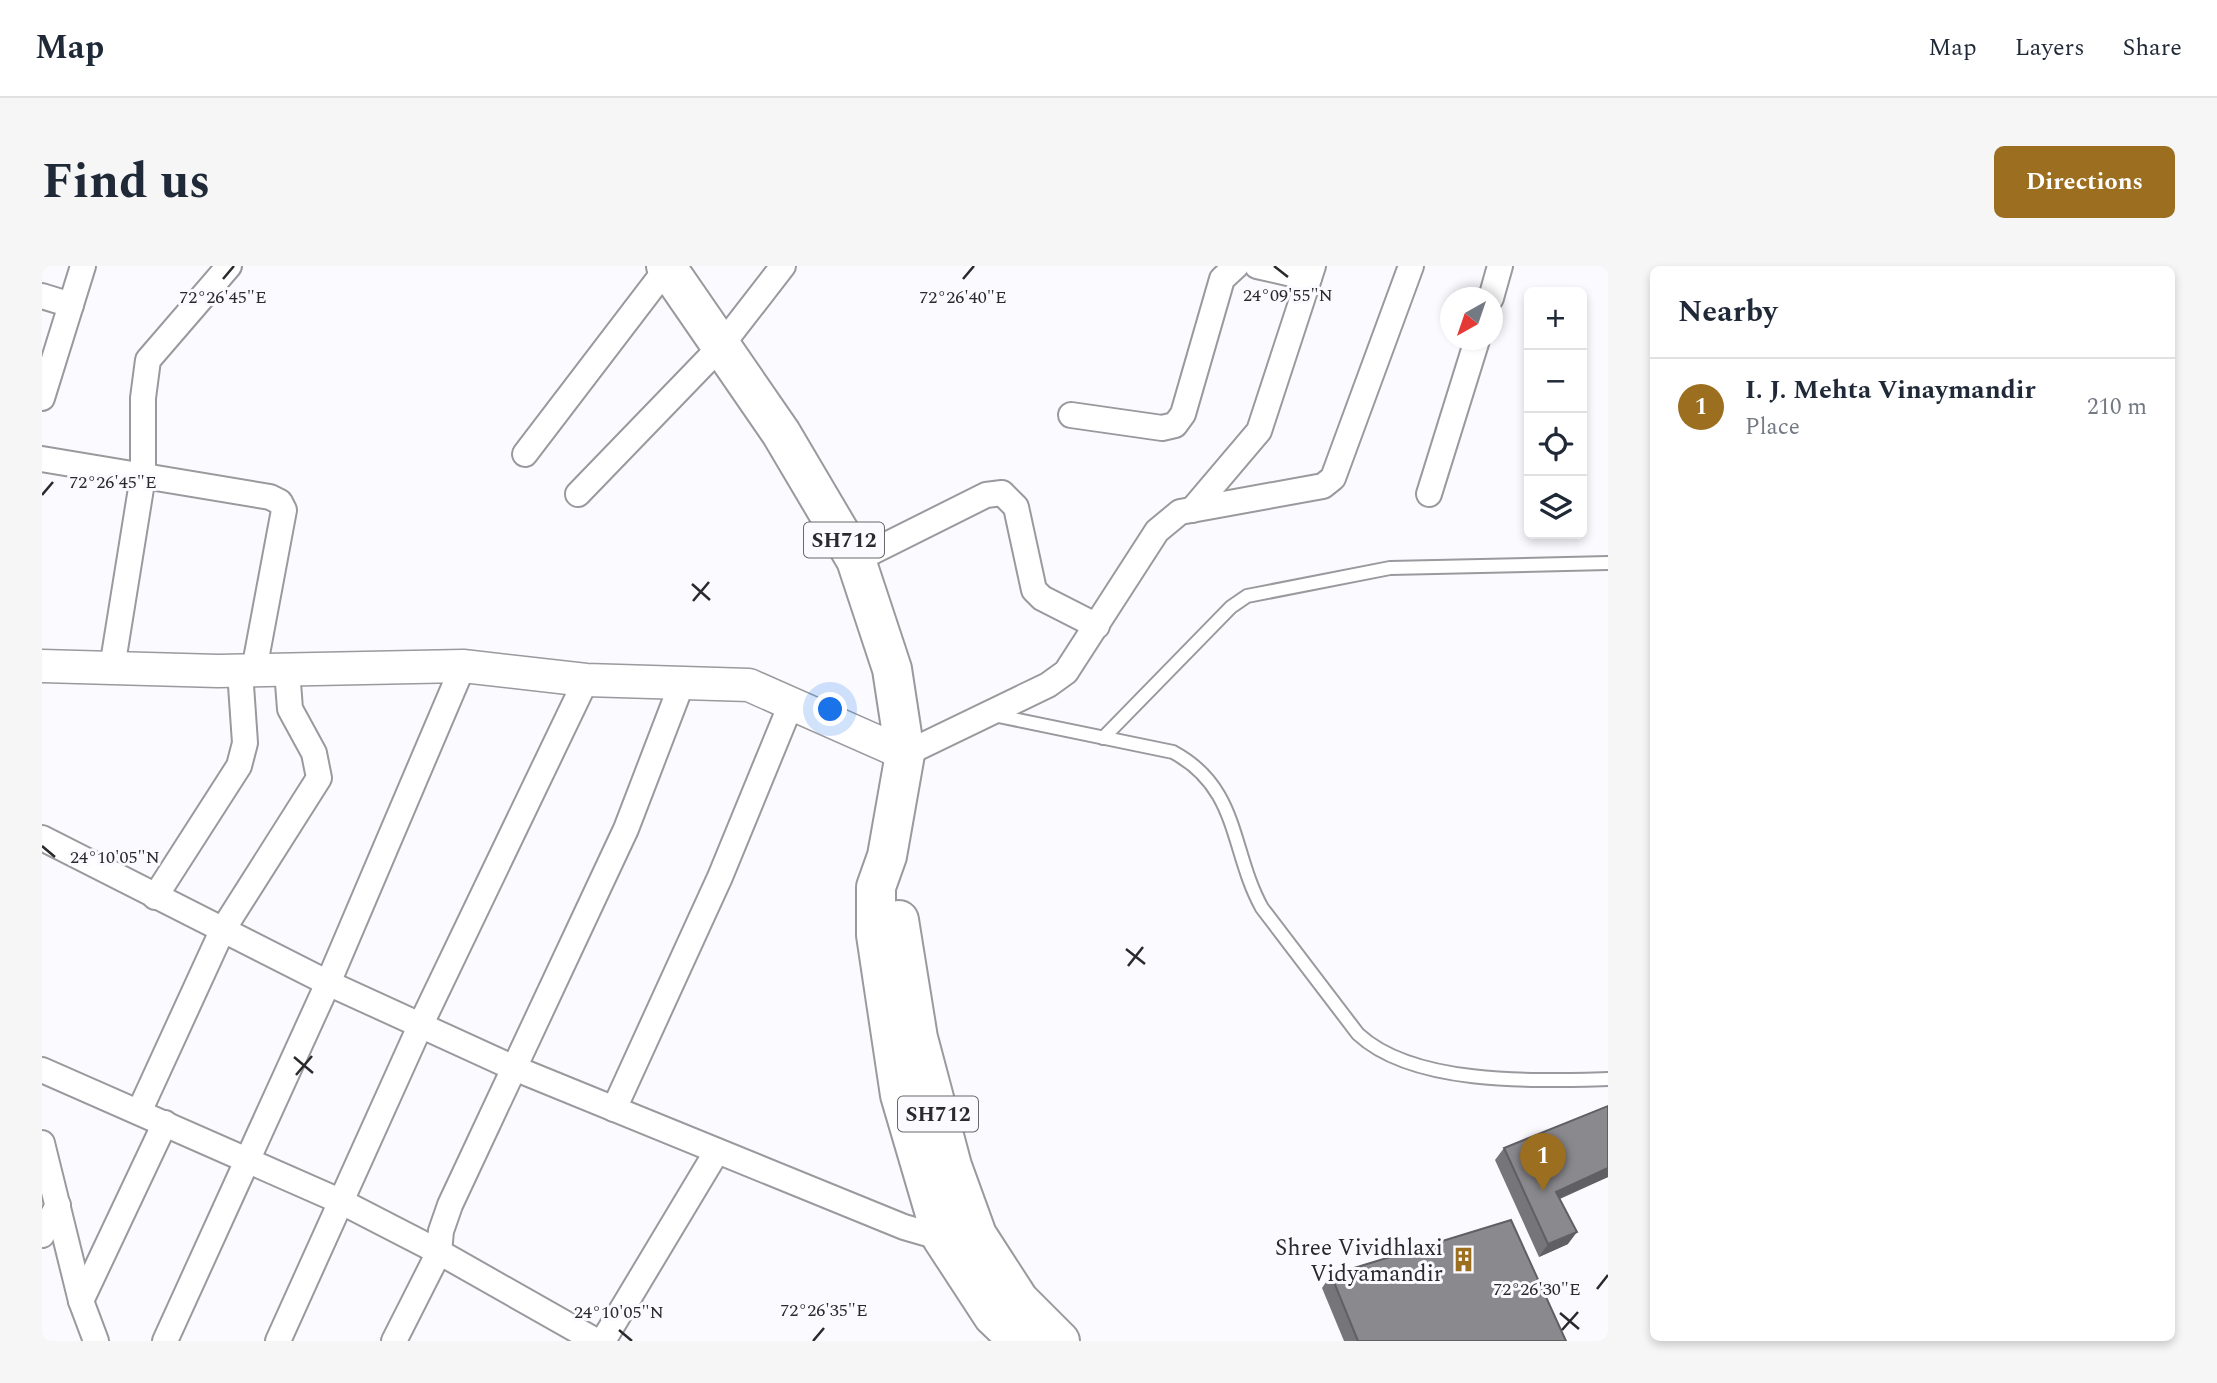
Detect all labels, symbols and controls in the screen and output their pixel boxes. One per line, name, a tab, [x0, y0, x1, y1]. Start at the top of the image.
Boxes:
text: Map	[35, 23, 104, 73]
text: Map	[1928, 30, 1977, 66]
text: Layers	[2015, 30, 2085, 66]
text: Share	[2123, 30, 2182, 66]
text: Find us	[42, 145, 210, 220]
button: Directions	[1994, 146, 2175, 218]
text: 24°09'55"N	[1243, 282, 1333, 309]
text: 72°26'45"E	[179, 284, 267, 311]
text: 72°26'40"E	[919, 284, 1007, 311]
north arrow	[1440, 287, 1503, 350]
map controls	[1524, 287, 1587, 539]
button: +	[1524, 287, 1587, 350]
text: Nearby	[1678, 289, 1777, 335]
button: −	[1524, 350, 1587, 413]
text: I. J. Mehta Vinaymandir	[1745, 370, 2036, 410]
text: 1	[1695, 390, 1707, 425]
text: 210 m	[2087, 390, 2147, 425]
text: Place	[1745, 410, 1800, 445]
button: locate	[1524, 413, 1587, 476]
text: 72°26'45"E	[69, 469, 157, 496]
button: layers	[1524, 476, 1587, 539]
road number: SH712	[804, 522, 884, 558]
your location	[813, 692, 847, 726]
text: 24°10'05"N	[70, 844, 160, 871]
road number: SH712	[898, 1096, 978, 1132]
pin: 1	[1520, 1133, 1566, 1191]
place label: Shree Vividhlaxi Vidyamandir	[1275, 1231, 1443, 1292]
building icon: Shree Vividhlaxi Vidyamandir	[1449, 1246, 1477, 1274]
text: 72°26'30"E	[1493, 1276, 1581, 1303]
text: 72°26'35"E	[780, 1297, 868, 1324]
text: 24°10'05"N	[574, 1299, 664, 1326]

